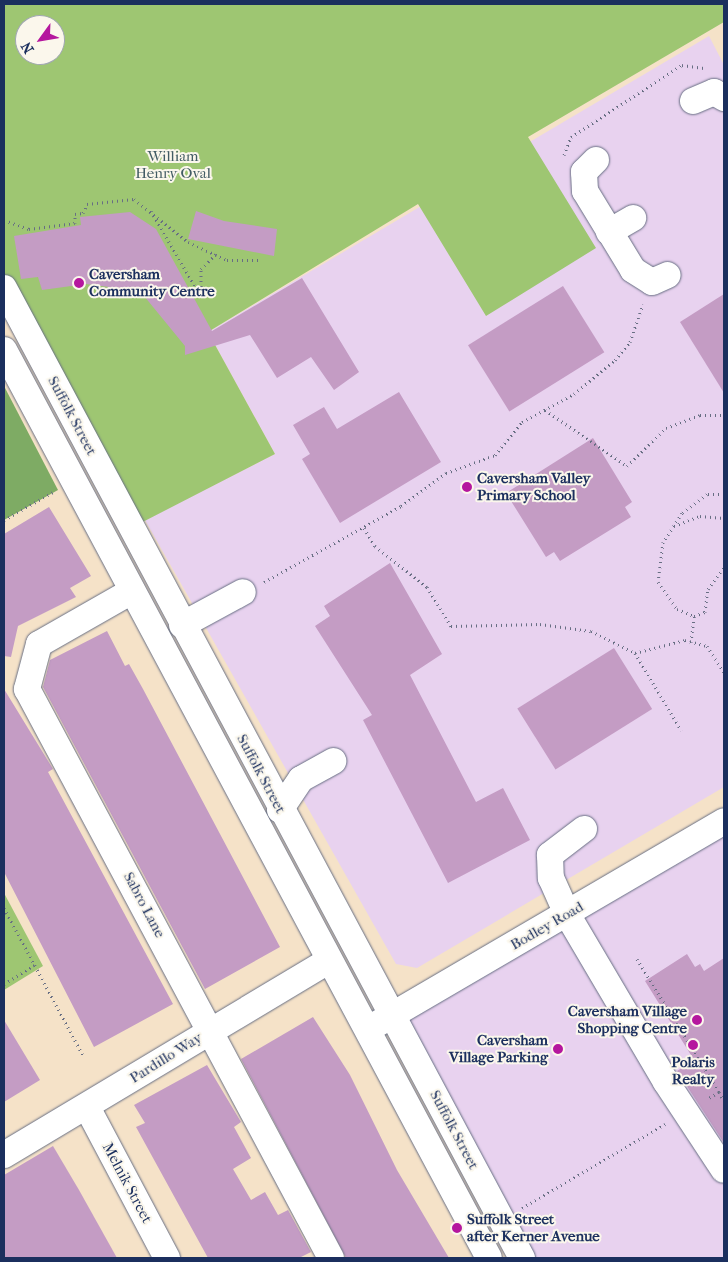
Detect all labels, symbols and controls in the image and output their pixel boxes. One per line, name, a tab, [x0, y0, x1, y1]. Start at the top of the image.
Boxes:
north arrow	[15, 15, 65, 65]
text: N	[18, 39, 38, 57]
park label: William Henry Oval	[135, 147, 211, 182]
place label: Caversham Community Centre	[89, 265, 215, 300]
marker: Caversham Community Centre	[73, 277, 85, 289]
street label: Suffolk Street	[44, 373, 100, 459]
place label: Caversham Valley Primary School	[477, 469, 590, 504]
marker: Caversham Valley Primary School	[461, 481, 473, 493]
street label: Suffolk Street	[233, 731, 289, 817]
street label: Sabro Lane	[119, 869, 169, 941]
street label: Bodley Road	[507, 898, 587, 954]
place label: Caversham Village Shopping Centre	[568, 1002, 687, 1037]
marker: Caversham Village Shopping Centre	[691, 1014, 703, 1026]
street label: Pardillo Way	[126, 1029, 206, 1087]
place label: Caversham Village Parking	[449, 1031, 548, 1066]
marker: Polaris Realty	[687, 1039, 699, 1051]
marker: Caversham Village Parking	[552, 1043, 564, 1055]
place label: Polaris Realty	[671, 1053, 715, 1088]
street label: Suffolk Street	[426, 1087, 482, 1173]
street label: Melnik Street	[98, 1140, 156, 1226]
place label: Suffolk Street after Kerner Avenue	[467, 1210, 600, 1245]
marker: Suffolk Street after Kerner Avenue	[451, 1222, 463, 1234]

